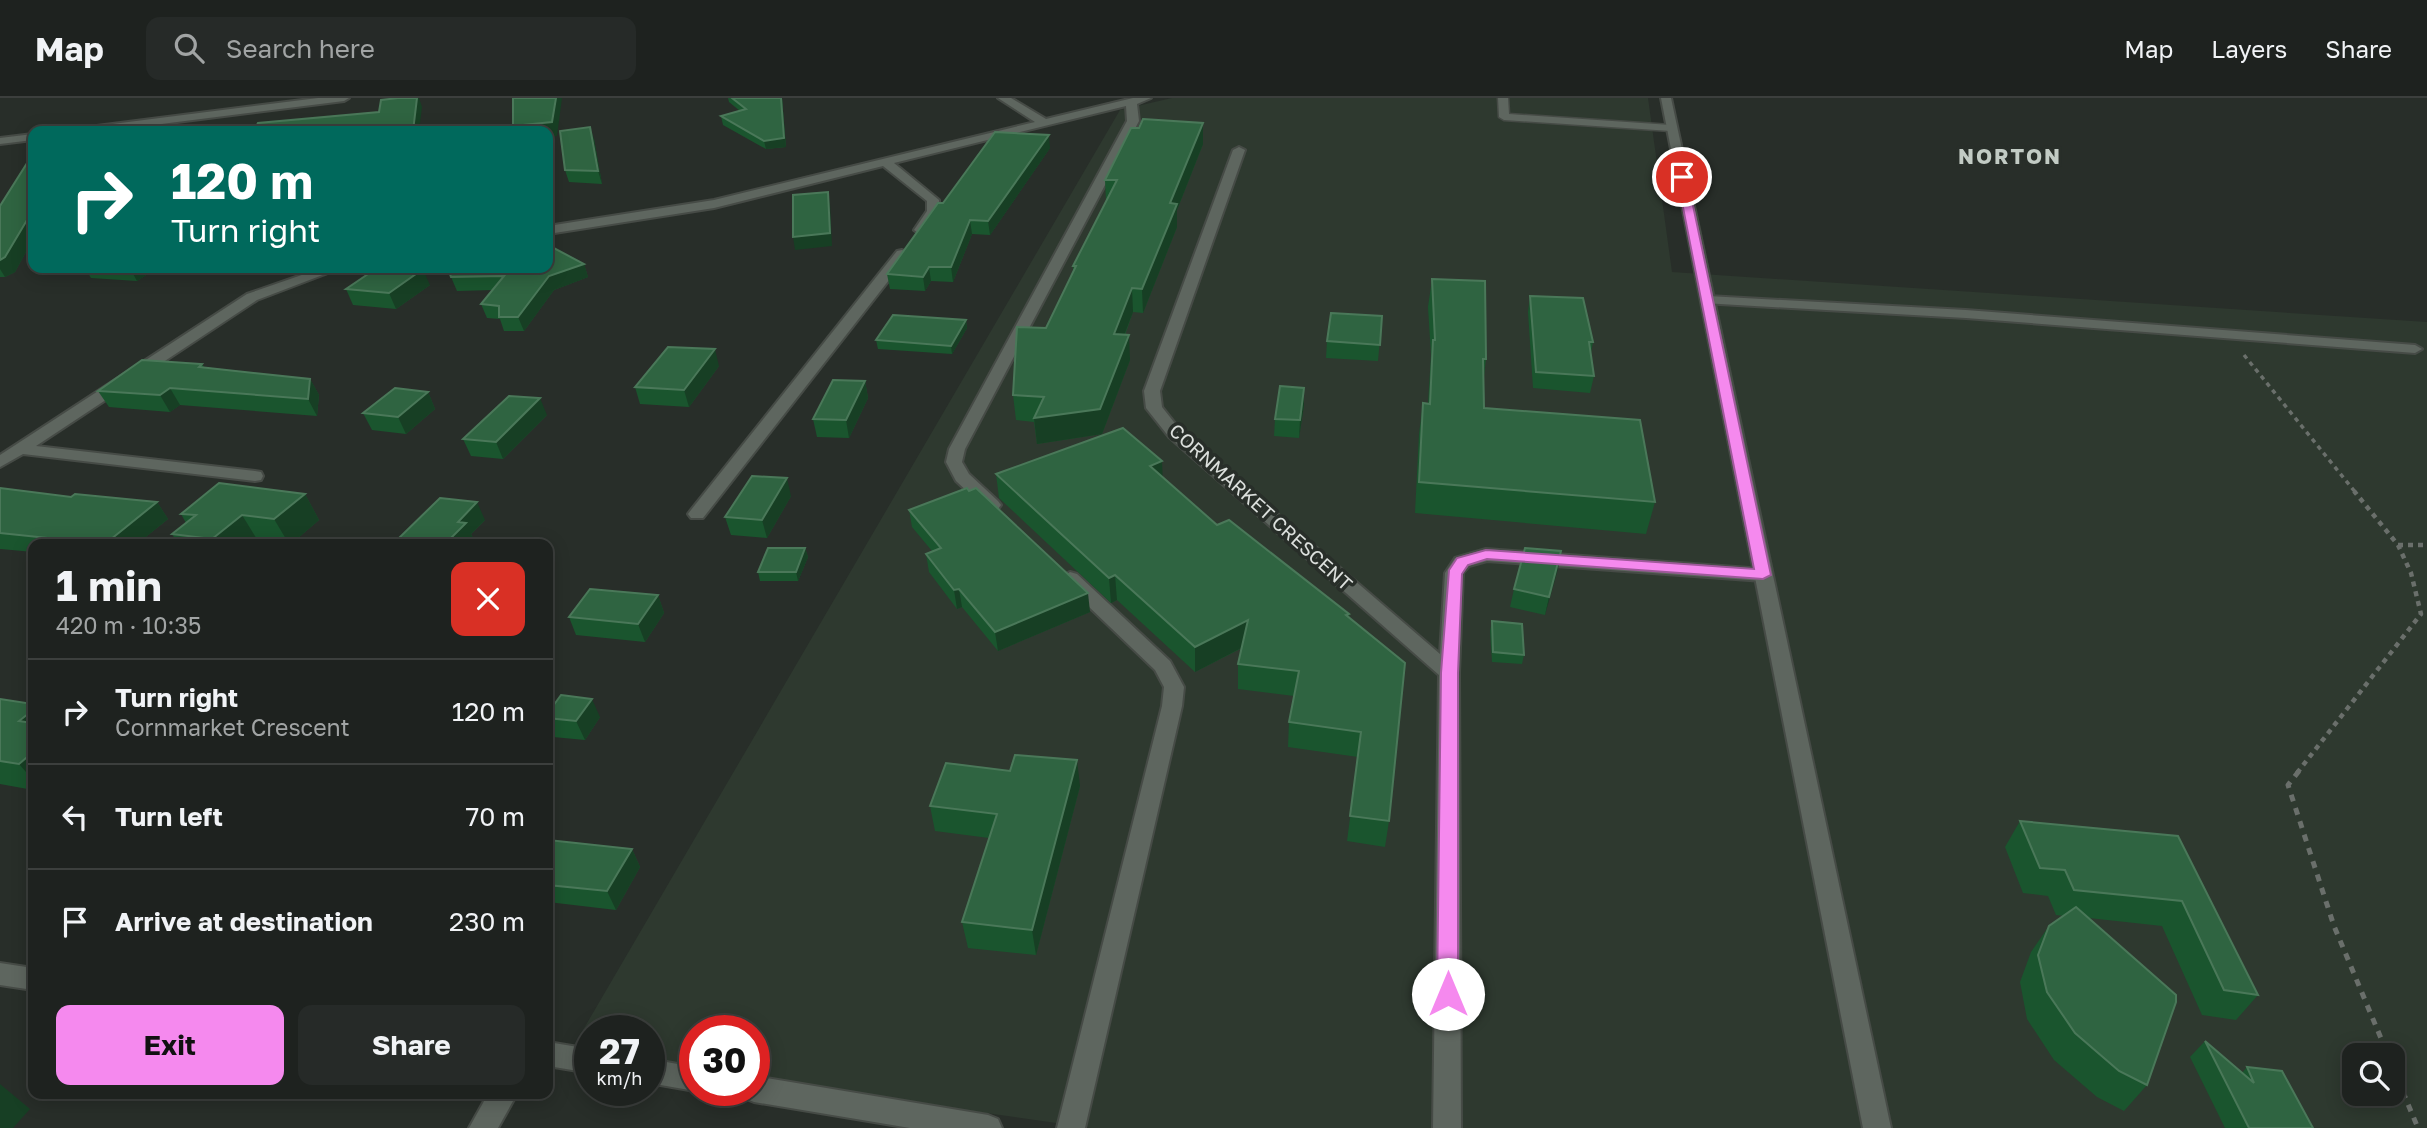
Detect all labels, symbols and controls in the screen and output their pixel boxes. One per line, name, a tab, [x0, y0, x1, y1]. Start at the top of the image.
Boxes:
search box	[146, 17, 636, 80]
text: Map	[35, 29, 104, 68]
icon: search	[170, 29, 208, 67]
text: Search here	[226, 33, 375, 64]
text: Map	[2124, 34, 2173, 63]
text: Layers	[2211, 34, 2287, 63]
text: Share	[2325, 34, 2392, 63]
district label: NORTON	[1958, 143, 2062, 169]
pin	[1652, 147, 1712, 207]
text: 120 m	[171, 151, 313, 210]
icon: right	[56, 154, 147, 245]
icon: arrive	[1663, 158, 1701, 196]
text: Turn right	[171, 211, 320, 249]
street label: CORNMARKET CRESCENT	[1165, 418, 1358, 595]
text: 1 min	[56, 560, 162, 610]
button: close	[451, 562, 525, 636]
text: 420 m · 10:35	[56, 611, 201, 639]
text: Turn right	[115, 682, 238, 713]
icon: right	[56, 693, 94, 731]
text: 120 m	[452, 696, 525, 727]
text: Cornmarket Crescent	[115, 713, 350, 741]
icon: left	[56, 798, 94, 836]
text: Turn left	[115, 801, 223, 832]
text: 70 m	[466, 801, 525, 832]
icon: arrive	[56, 903, 94, 941]
text: Arrive at destination	[115, 906, 373, 937]
text: 230 m	[449, 906, 525, 937]
position arrow	[1411, 957, 1485, 1031]
button: Exit	[56, 1005, 284, 1085]
button: Share	[298, 1005, 525, 1085]
speed limit sign: 30	[679, 1015, 770, 1106]
text: 27	[599, 1030, 640, 1072]
map controls	[2342, 1043, 2405, 1106]
button: search	[2342, 1043, 2405, 1106]
text: km/h	[597, 1067, 642, 1089]

